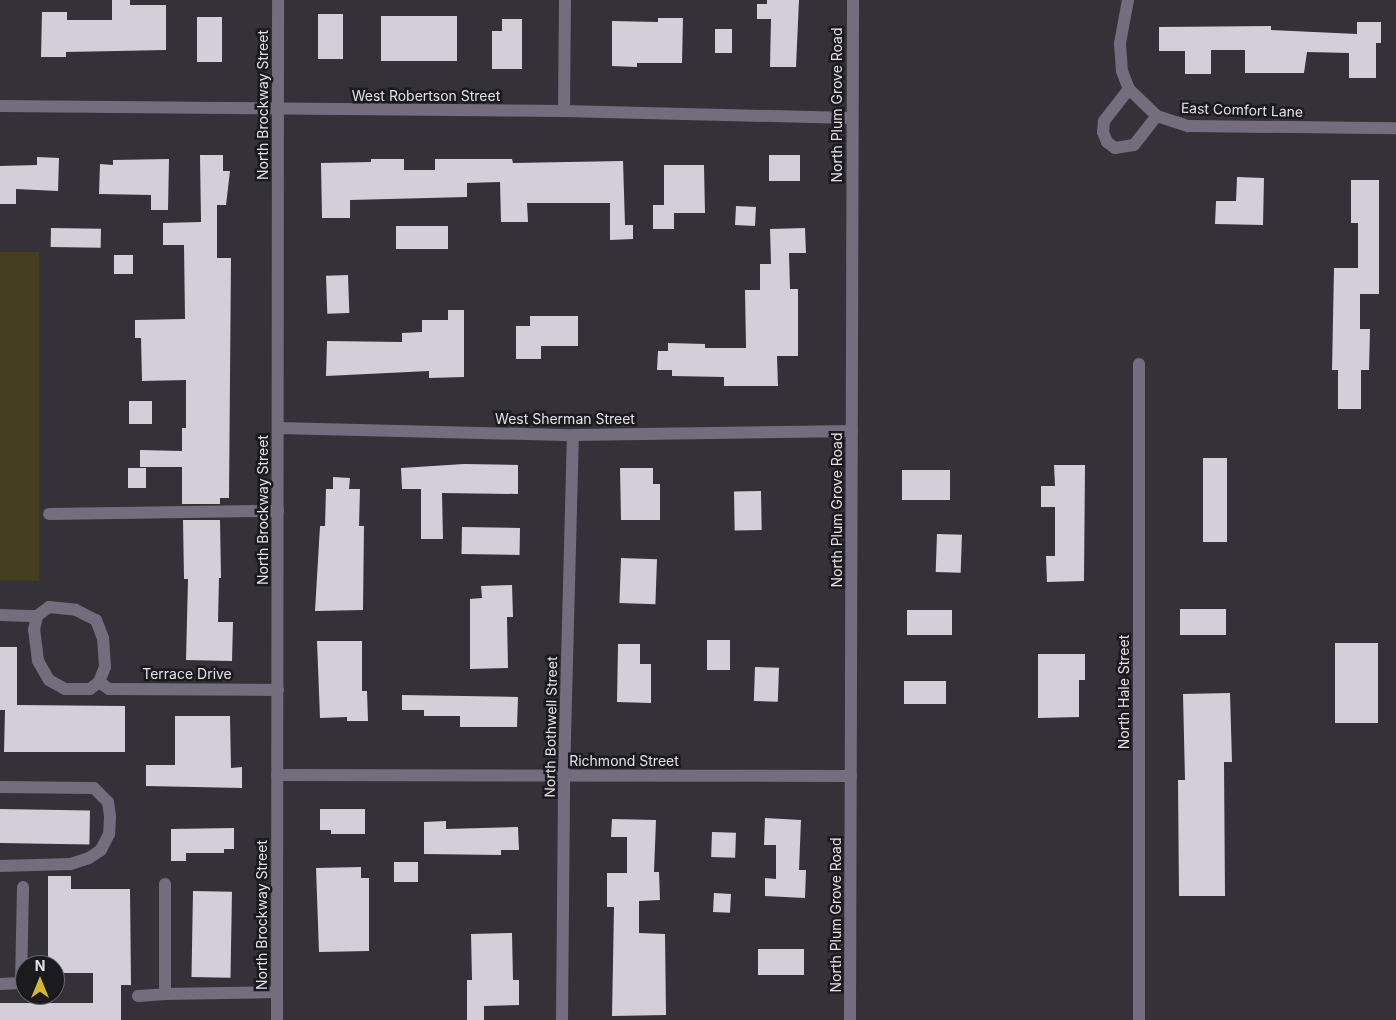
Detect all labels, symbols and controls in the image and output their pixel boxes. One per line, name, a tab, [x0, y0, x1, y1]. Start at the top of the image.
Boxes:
street label: North Plum Grove Road	[829, 27, 845, 183]
street label: North Brockway Street	[255, 30, 271, 180]
street label: West Robertson Street	[352, 88, 500, 104]
street label: East Comfort Lane	[1181, 99, 1303, 121]
street label: West Sherman Street	[495, 411, 635, 427]
street label: North Plum Grove Road	[829, 432, 845, 588]
street label: North Brockway Street	[255, 435, 271, 585]
street label: North Hale Street	[1116, 635, 1132, 749]
street label: North Bothwell Street	[541, 656, 561, 798]
street label: Terrace Drive	[142, 666, 232, 682]
street label: Richmond Street	[569, 753, 679, 769]
street label: North Plum Grove Road	[828, 837, 844, 993]
street label: North Brockway Street	[254, 840, 270, 990]
north arrow	[15, 955, 65, 1005]
text: N	[35, 957, 45, 974]

